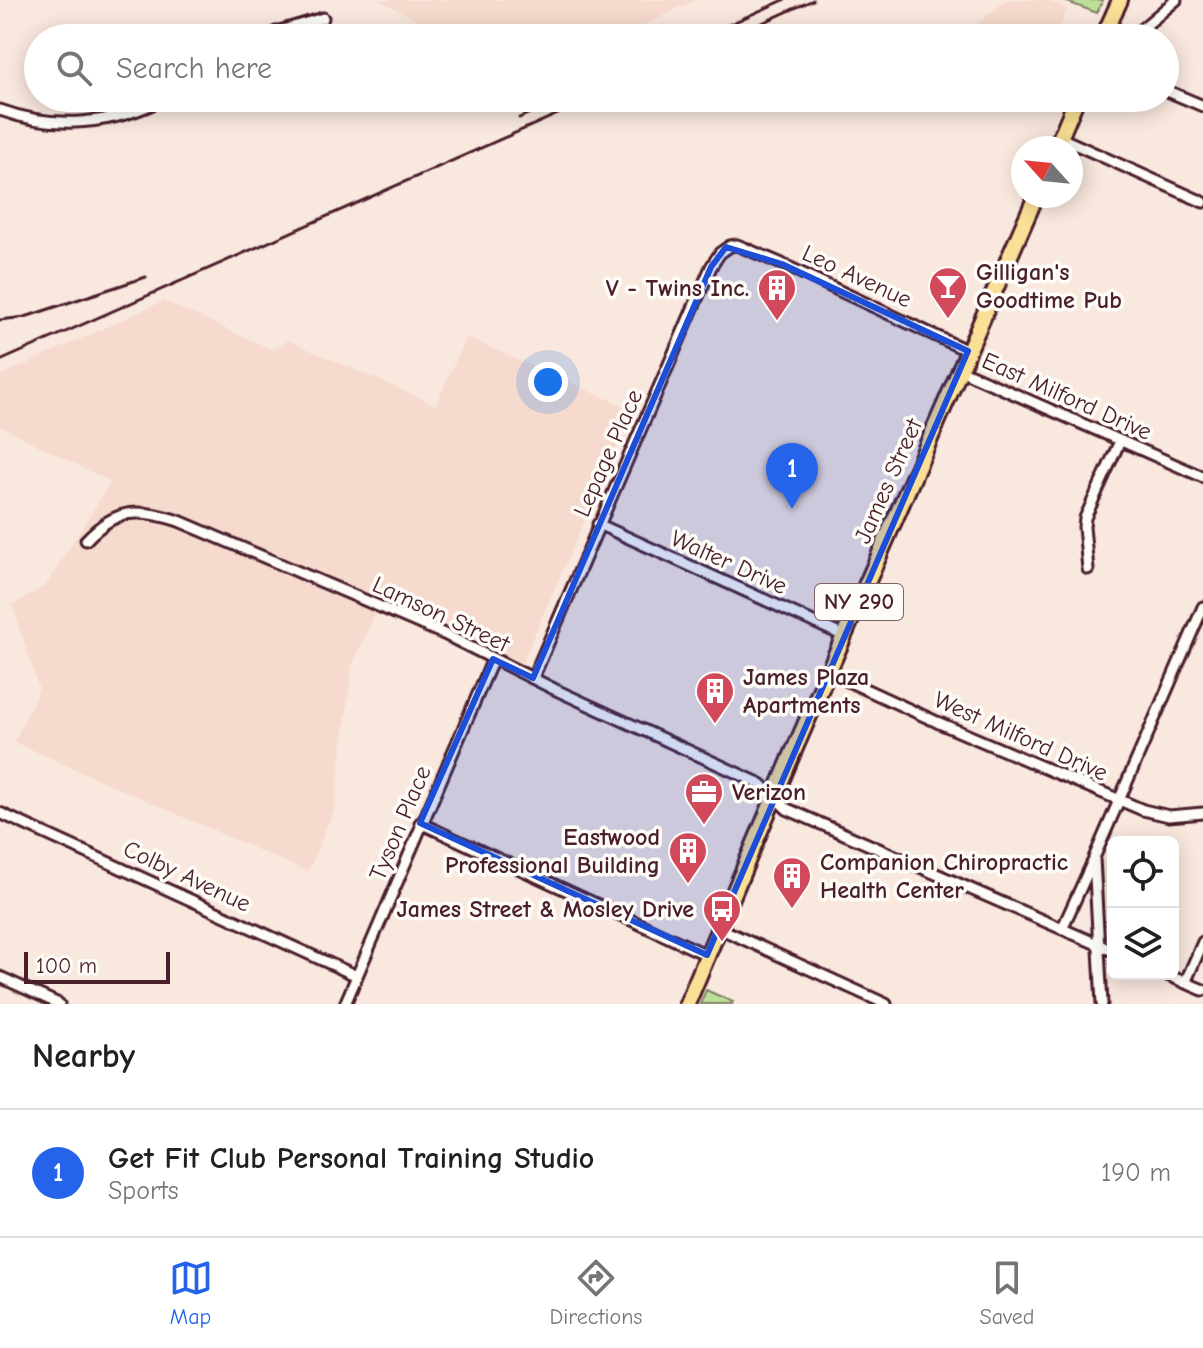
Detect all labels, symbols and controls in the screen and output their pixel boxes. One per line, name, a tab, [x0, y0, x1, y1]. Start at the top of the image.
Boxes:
search box	[24, 24, 1179, 112]
icon: search	[52, 46, 96, 90]
text: Search here	[116, 51, 272, 86]
north arrow	[1011, 136, 1083, 208]
street label: Leo Avenue	[798, 238, 916, 314]
place label: Gilligan's Goodtime Pub	[976, 258, 1122, 314]
bar icon: Gilligan's Goodtime Pub	[927, 265, 969, 320]
building icon: V - Twins Inc.	[756, 267, 798, 322]
place label: V - Twins Inc.	[606, 274, 749, 302]
street label: East Milford Drive	[978, 346, 1156, 446]
your location	[528, 362, 568, 402]
street label: Lepage Place	[568, 385, 648, 521]
street label: James Street	[848, 413, 928, 548]
pin: 1	[766, 443, 818, 509]
street label: Walter Drive	[667, 524, 791, 600]
street label: Lamson Street	[368, 570, 515, 658]
road number: NY 290	[815, 584, 903, 620]
place label: James Plaza Apartments	[743, 663, 869, 719]
building icon: James Plaza Apartments	[694, 670, 736, 725]
street label: West Milford Drive	[930, 685, 1112, 787]
street label: Tyson Place	[363, 761, 437, 885]
office icon: Verizon	[683, 771, 725, 826]
place label: Verizon	[732, 778, 806, 806]
place label: Eastwood Professional Building	[445, 823, 660, 879]
building icon: Eastwood Professional Building	[667, 830, 709, 885]
street label: Colby Avenue	[119, 834, 255, 918]
map controls	[1107, 836, 1179, 980]
button: locate	[1107, 836, 1179, 908]
place label: Companion Chiropractic Health Center	[820, 848, 1068, 904]
building icon: Companion Chiropractic Health Center	[771, 855, 813, 910]
bus stop icon: James Street & Mosley Drive	[701, 888, 743, 943]
place label: James Street & Mosley Drive	[396, 895, 694, 923]
button: layers	[1107, 908, 1179, 980]
scale bar	[24, 948, 170, 984]
text: 100 m	[36, 953, 97, 979]
text: Nearby	[32, 1036, 135, 1076]
text: Get Fit Club Personal Training Studio	[108, 1141, 594, 1176]
text: 1	[53, 1158, 63, 1188]
text: 190 m	[1101, 1158, 1171, 1188]
text: Sports	[108, 1176, 179, 1206]
tab: Map	[169, 1256, 213, 1330]
tab: Directions	[550, 1256, 643, 1330]
tab: Saved	[980, 1256, 1034, 1330]

